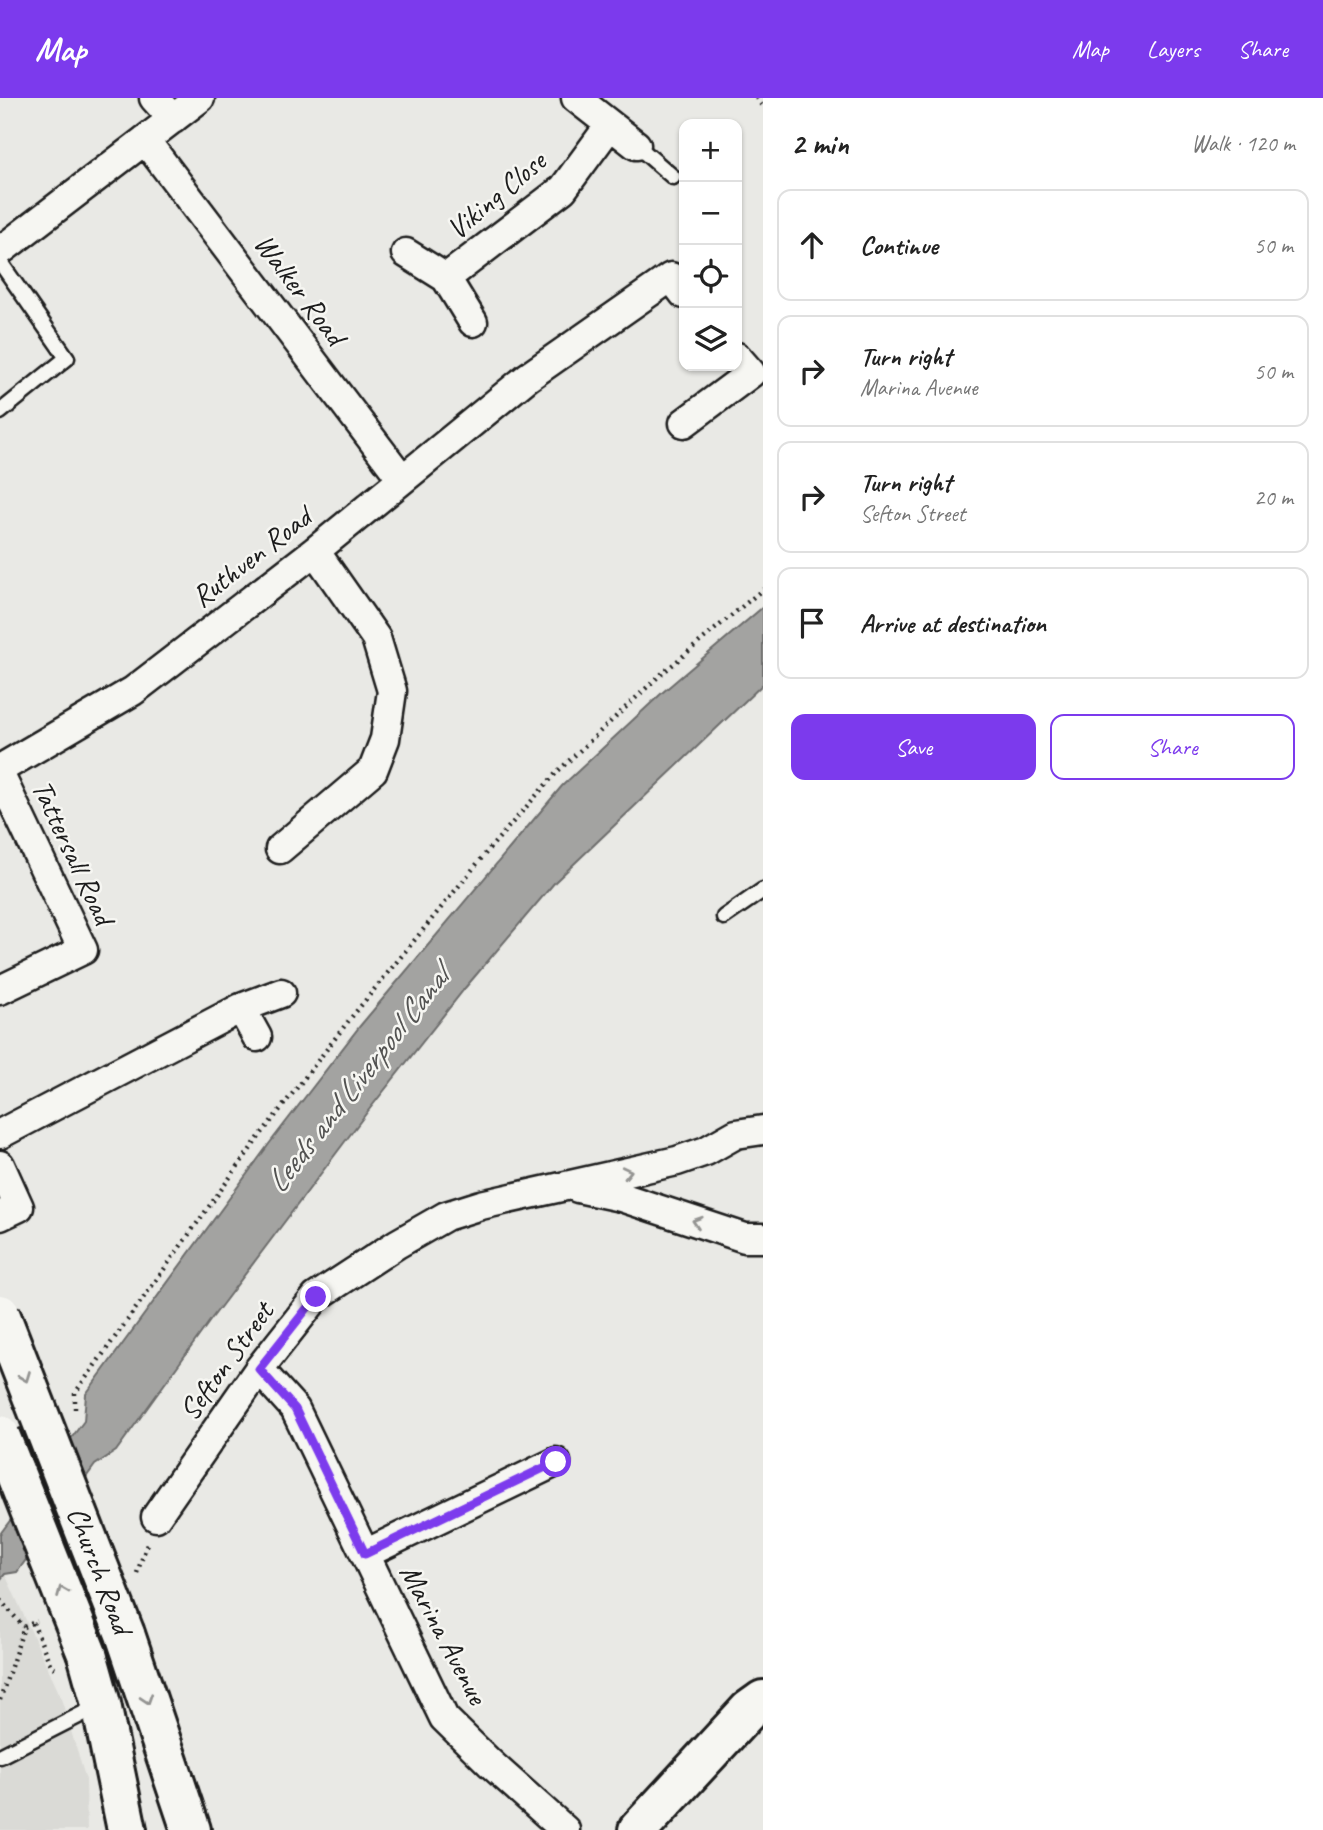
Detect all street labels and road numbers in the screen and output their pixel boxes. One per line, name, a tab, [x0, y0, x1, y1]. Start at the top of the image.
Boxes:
street label: Viking Close	[439, 141, 555, 248]
street label: Walker Road	[246, 226, 357, 356]
street label: Ruthven Road	[184, 496, 322, 616]
street label: Tattersall Road	[23, 774, 125, 934]
street label: Sefton Street	[170, 1292, 284, 1428]
street label: Church Road	[58, 1501, 143, 1643]
street label: Marina Avenue	[391, 1557, 498, 1713]

